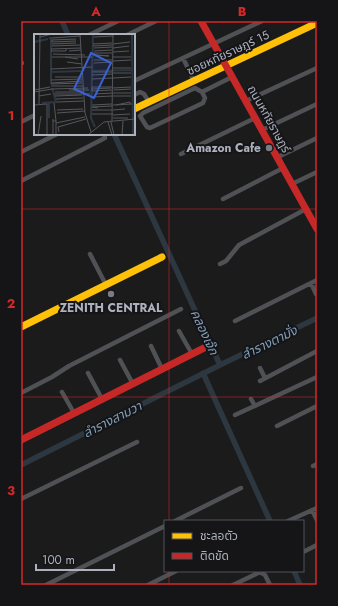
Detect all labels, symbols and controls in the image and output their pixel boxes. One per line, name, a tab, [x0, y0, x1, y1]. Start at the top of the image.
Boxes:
text: A	[90, 2, 101, 21]
text: B	[238, 2, 247, 21]
street label: ซอยหทัยราษฎร์ 15	[184, 26, 273, 80]
inset map	[34, 34, 135, 135]
street label: ถนนหทัยราษฎร์	[243, 82, 295, 157]
text: 1	[8, 106, 14, 125]
place label: Amazon Cafe	[185, 139, 261, 157]
marker: Amazon Cafe	[264, 143, 274, 153]
marker: ZENITH CENTRAL	[106, 289, 116, 299]
text: 2	[7, 294, 15, 313]
place label: ZENITH CENTRAL	[60, 299, 163, 317]
water label: คลองเจ๊ก	[186, 306, 224, 359]
water label: ลำรางตามั่ง	[238, 320, 301, 364]
water label: ลำรางสามวา	[80, 396, 146, 442]
text: 3	[7, 481, 15, 500]
legend	[164, 520, 304, 572]
text: ชะลอตัว	[200, 527, 238, 545]
scale bar	[36, 546, 114, 572]
text: ติดขัด	[200, 547, 229, 565]
text: 100 m	[42, 551, 75, 569]

